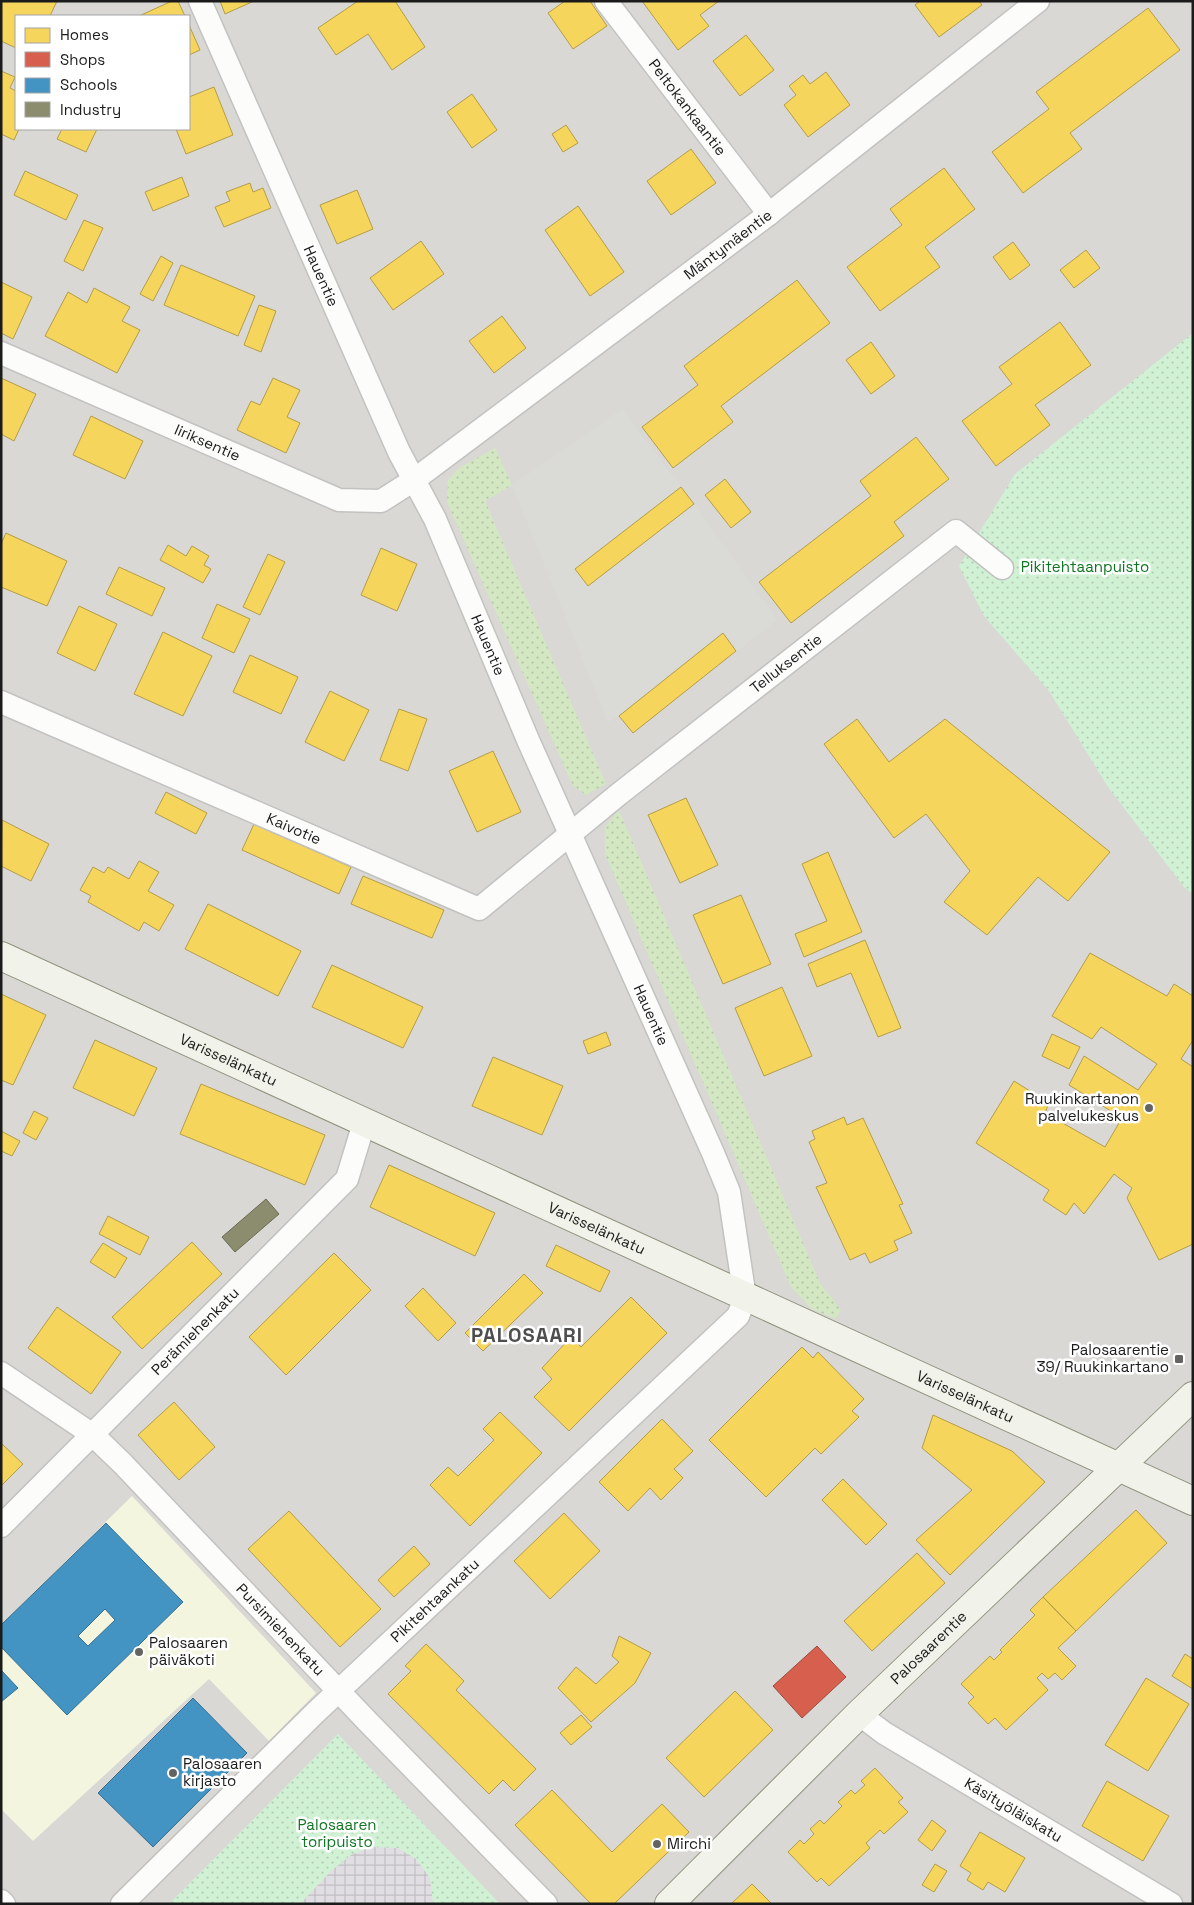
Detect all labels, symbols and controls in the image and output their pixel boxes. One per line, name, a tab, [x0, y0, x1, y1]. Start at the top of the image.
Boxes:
legend	[15, 15, 190, 130]
text: Homes	[60, 25, 109, 44]
text: Shops	[60, 50, 105, 69]
street label: Peltokankaantie	[645, 55, 731, 159]
text: Schools	[60, 75, 118, 94]
text: Industry	[60, 100, 121, 119]
street label: Mäntymäentie	[680, 205, 776, 284]
street label: Hauentie	[300, 242, 343, 309]
street label: Iiriksentie	[172, 420, 243, 465]
park label: Pikitehtaanpuisto	[1021, 557, 1149, 576]
street label: Hauentie	[467, 611, 510, 678]
street label: Telluksentie	[746, 629, 826, 697]
street label: Kaivotie	[264, 808, 324, 849]
street label: Hauentie	[630, 981, 673, 1048]
street label: Varisselänkatu	[177, 1029, 280, 1090]
place label: Ruukinkartanon palvelukeskus	[1025, 1089, 1139, 1125]
marker: Ruukinkartanon palvelukeskus	[1143, 1102, 1155, 1114]
street label: Varisselänkatu	[545, 1197, 649, 1258]
street label: Perämiehenkatu	[147, 1283, 243, 1379]
district label: PALOSAARI	[471, 1322, 583, 1348]
place label: Palosaarentie 39/ Ruukinkartano	[1036, 1340, 1169, 1376]
marker: Palosaarentie 39/ Ruukinkartano	[1173, 1353, 1185, 1365]
street label: Varisselänkatu	[913, 1366, 1017, 1427]
street label: Pikitehtaankatu	[386, 1554, 483, 1646]
street label: Pursimiehenkatu	[232, 1579, 329, 1679]
street label: Palosaarentie	[886, 1606, 971, 1688]
place label: Palosaaren päiväkoti	[149, 1633, 228, 1669]
marker: Palosaaren päiväkoti	[133, 1646, 145, 1658]
place label: Palosaaren kirjasto	[183, 1754, 262, 1790]
marker: Palosaaren kirjasto	[167, 1767, 179, 1779]
street label: Käsityöläiskatu	[961, 1773, 1066, 1846]
park label: Palosaaren toripuisto	[298, 1815, 376, 1851]
place label: Mirchi	[667, 1834, 711, 1853]
marker: Mirchi	[651, 1838, 663, 1850]

